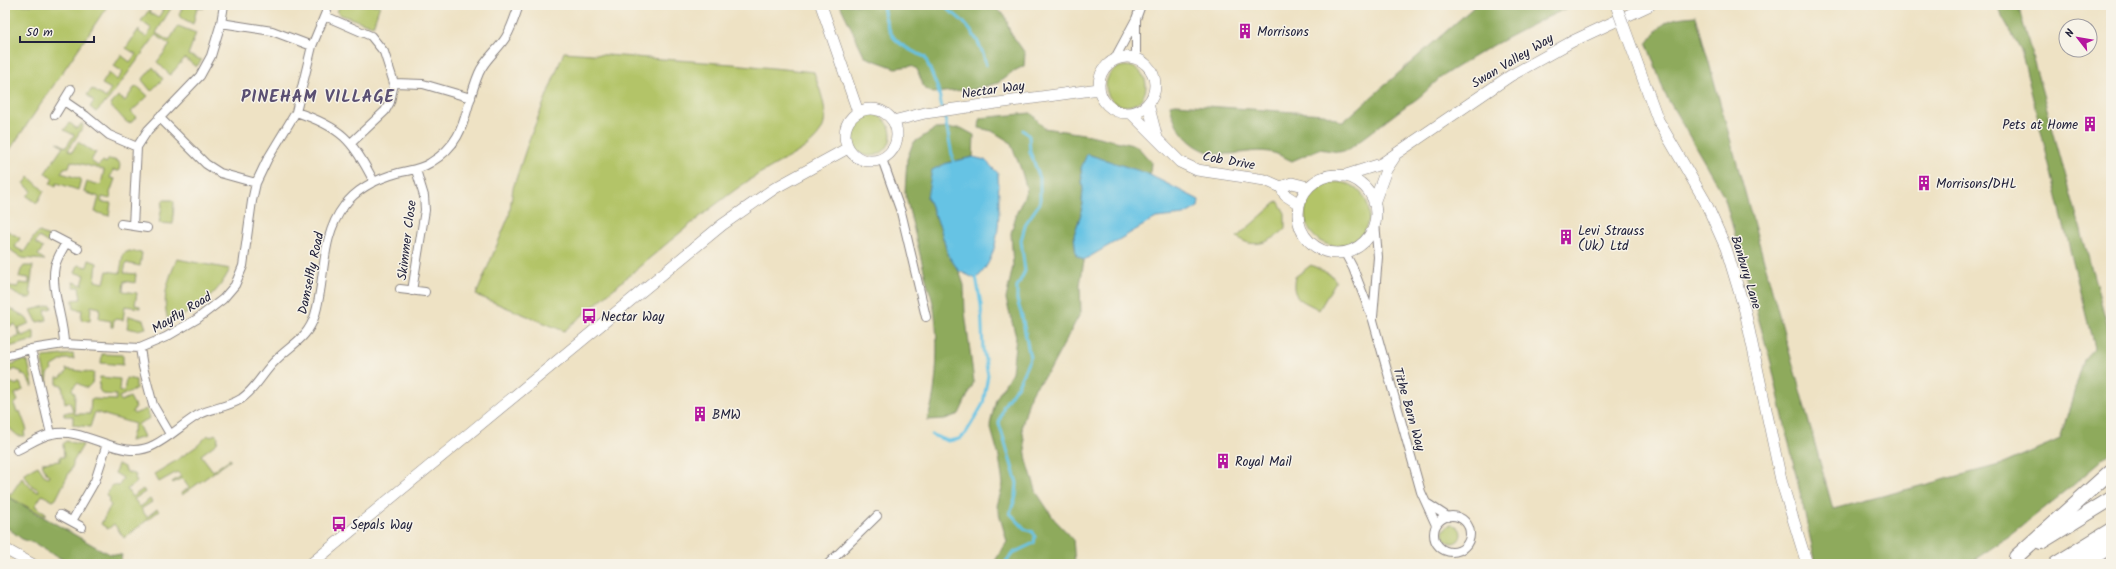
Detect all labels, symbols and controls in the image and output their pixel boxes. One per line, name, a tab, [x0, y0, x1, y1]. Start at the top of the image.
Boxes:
scale bar	[20, 18, 94, 44]
north arrow	[2058, 18, 2098, 58]
building icon: Morrisons	[1236, 22, 1254, 40]
place label: Morrisons	[1257, 22, 1309, 43]
text: 50 m	[26, 23, 53, 42]
text: N	[2061, 26, 2080, 41]
street label: Swan Valley Way	[1468, 28, 1559, 94]
street label: Nectar Way	[960, 76, 1027, 105]
district label: PINEHAM VILLAGE	[241, 84, 396, 111]
place label: Pets at Home	[2002, 115, 2078, 136]
building icon: Pets at Home	[2081, 115, 2099, 133]
street label: Cob Drive	[1201, 147, 1257, 176]
building icon: Morrisons/DHL	[1915, 174, 1933, 192]
place label: Morrisons/DHL	[1936, 174, 2017, 195]
street label: Skimmer Close	[392, 199, 423, 281]
place label: Levi Strauss (Uk) Ltd	[1578, 221, 1645, 257]
building icon: Levi Strauss (Uk) Ltd	[1557, 228, 1575, 246]
street label: Damselfly Road	[292, 230, 331, 317]
street label: Banbury Lane	[1724, 233, 1767, 312]
street label: Mayfly Road	[148, 287, 216, 340]
bus stop icon: Nectar Way	[580, 307, 598, 325]
place label: Nectar Way	[601, 307, 665, 328]
street label: Tithe Barn Way	[1387, 365, 1431, 455]
building icon: BMW	[691, 405, 709, 423]
place label: BMW	[712, 405, 741, 426]
building icon: Royal Mail	[1214, 452, 1232, 470]
place label: Royal Mail	[1235, 452, 1292, 473]
bus stop icon: Sepals Way	[330, 515, 348, 533]
place label: Sepals Way	[351, 515, 413, 536]

